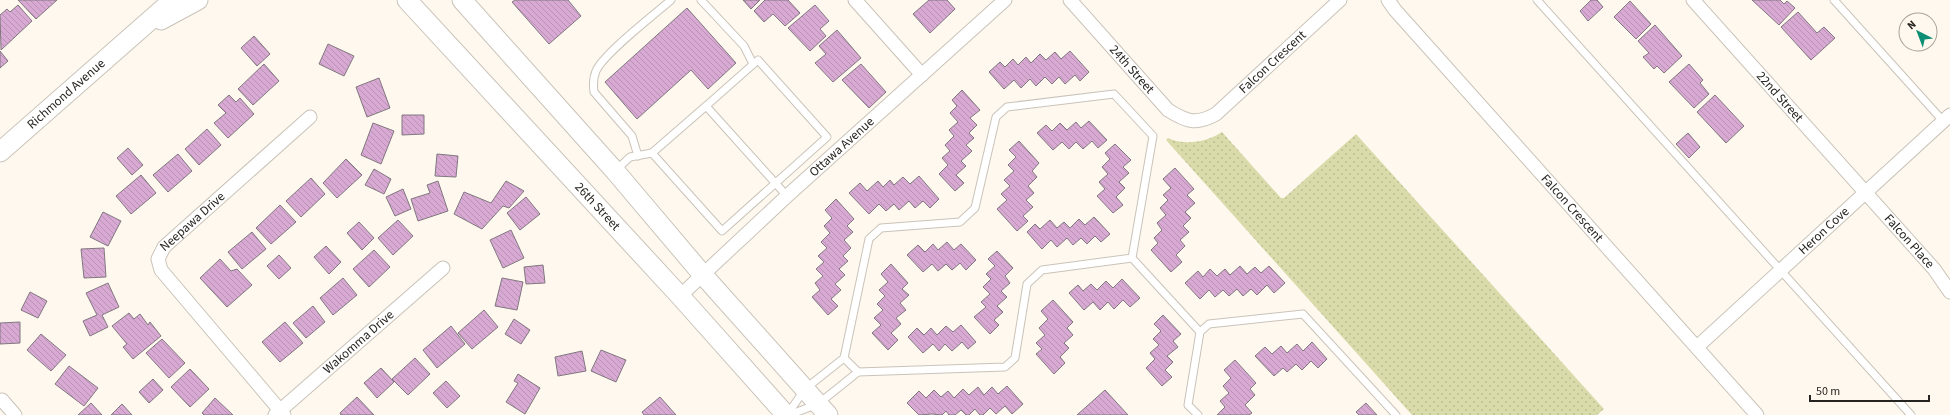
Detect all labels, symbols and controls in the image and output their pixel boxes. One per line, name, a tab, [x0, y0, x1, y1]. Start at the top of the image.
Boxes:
north arrow	[1898, 12, 1938, 52]
text: N	[1904, 17, 1919, 33]
street label: Falcon Crescent	[1235, 26, 1311, 98]
street label: 24th Street	[1105, 41, 1159, 98]
street label: Richmond Avenue	[23, 55, 109, 133]
street label: 22nd Street	[1752, 68, 1808, 127]
street label: Ottawa Avenue	[805, 113, 878, 181]
street label: Falcon Crescent	[1537, 170, 1608, 247]
street label: 26th Street	[571, 179, 625, 235]
street label: Neepawa Drive	[156, 188, 229, 256]
street label: Heron Cove	[1794, 203, 1853, 259]
street label: Falcon Place	[1880, 210, 1938, 273]
street label: Wakomma Drive	[319, 306, 398, 378]
scale bar	[1810, 377, 1929, 403]
text: 50 m	[1816, 383, 1840, 400]

